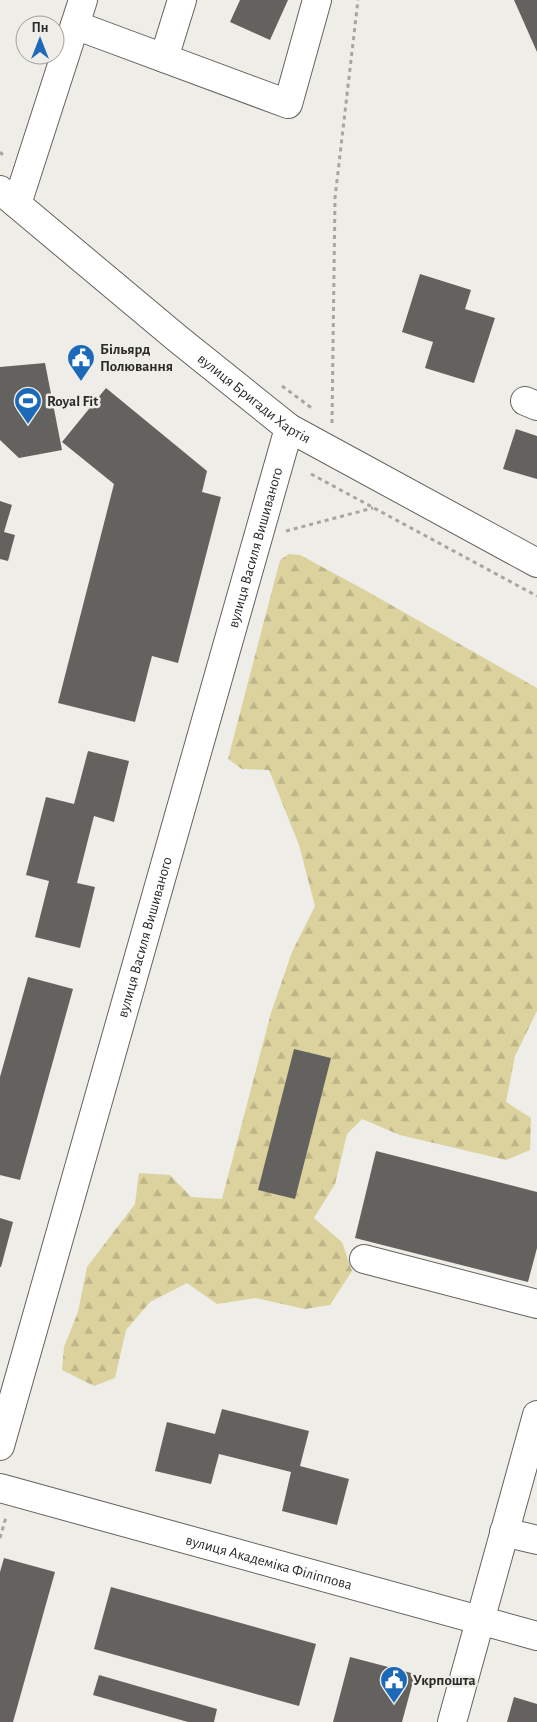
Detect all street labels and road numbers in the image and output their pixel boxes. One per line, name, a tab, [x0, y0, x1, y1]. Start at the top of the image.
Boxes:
street label: вулиця Бригади Хартія	[195, 351, 313, 446]
street label: вулиця Василя Вишиваного	[226, 466, 285, 630]
street label: вулиця Василя Вишиваного	[115, 855, 175, 1019]
street label: вулиця Академіка Філіппова	[184, 1533, 354, 1593]

